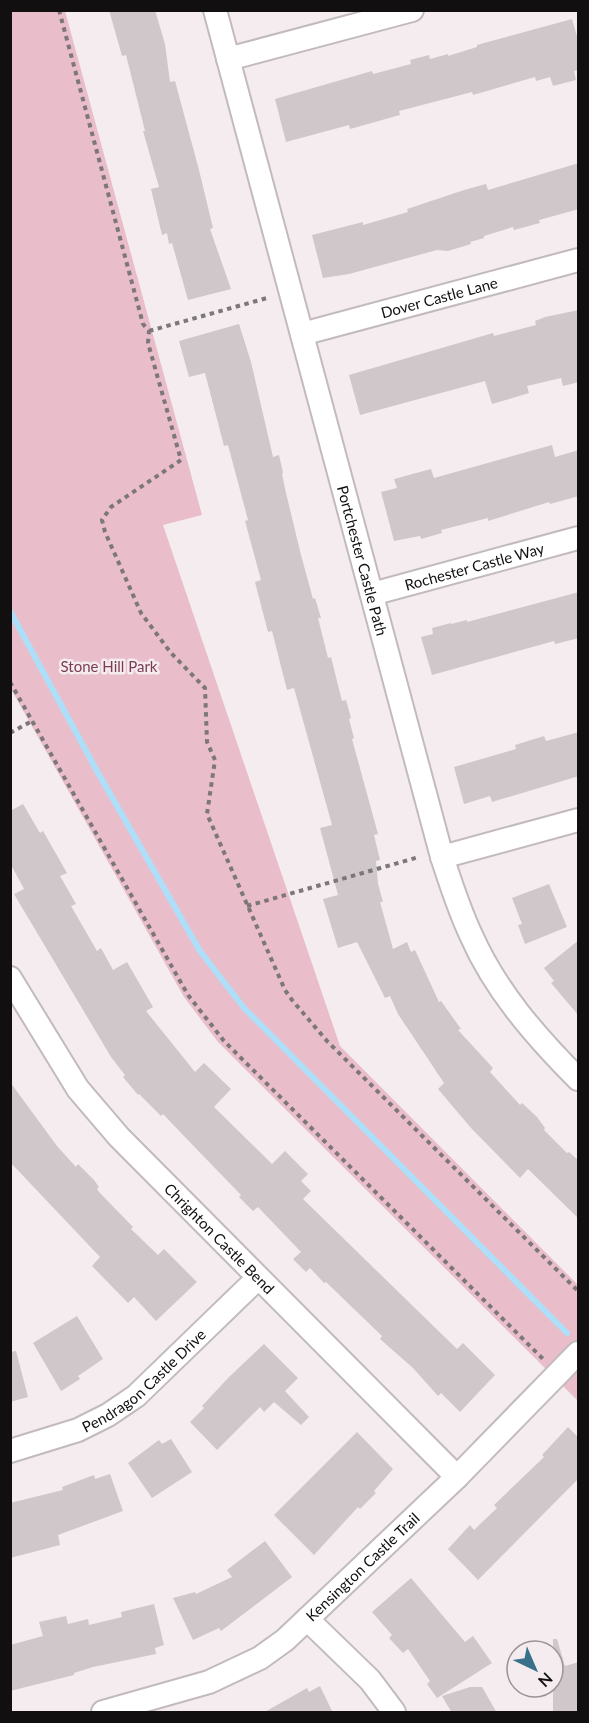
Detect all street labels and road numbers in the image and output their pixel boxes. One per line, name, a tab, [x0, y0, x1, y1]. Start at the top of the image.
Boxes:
street label: Dover Castle Lane	[379, 273, 500, 321]
street label: Portchester Castle Path	[334, 483, 391, 638]
street label: Rochester Castle Way	[403, 539, 546, 594]
street label: Chrighton Castle Bend	[161, 1179, 278, 1297]
street label: Pendragon Castle Drive	[79, 1325, 209, 1436]
street label: Kensington Castle Trail	[302, 1509, 423, 1625]

